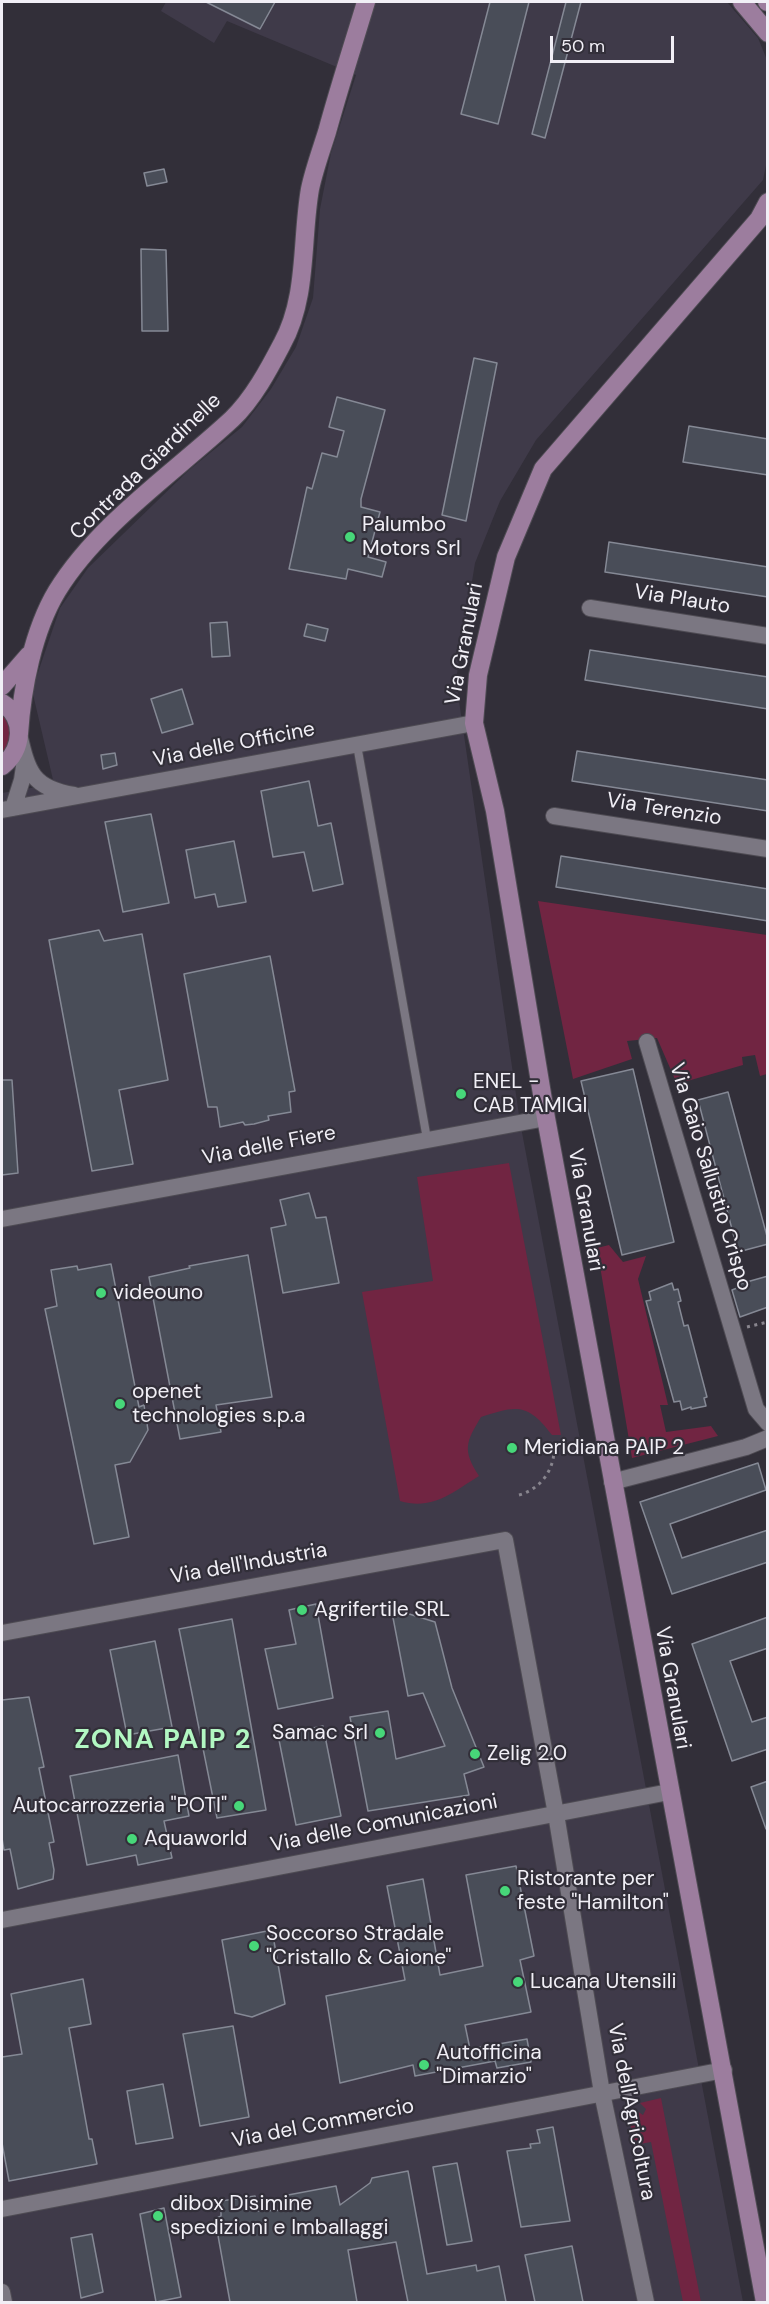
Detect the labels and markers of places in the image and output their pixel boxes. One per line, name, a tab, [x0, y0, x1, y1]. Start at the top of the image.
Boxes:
place label: Palumbo Motors Srl	[362, 512, 461, 562]
marker: Palumbo Motors Srl	[343, 530, 357, 544]
place label: ENEL - CAB TAMIGI	[473, 1069, 587, 1119]
marker: ENEL - CAB TAMIGI	[454, 1087, 468, 1101]
place label: videouno	[113, 1280, 203, 1306]
marker: videouno	[94, 1286, 108, 1300]
place label: openet technologies s.p.a	[132, 1379, 305, 1429]
marker: openet technologies s.p.a	[113, 1397, 127, 1411]
place label: Meridiana PAIP 2	[524, 1435, 684, 1461]
marker: Meridiana PAIP 2	[505, 1441, 519, 1455]
place label: Agrifertile SRL	[314, 1597, 450, 1623]
marker: Agrifertile SRL	[295, 1603, 309, 1617]
place label: Samac Srl	[272, 1720, 368, 1746]
marker: Samac Srl	[373, 1726, 387, 1740]
place label: Zelig 2.0	[487, 1741, 567, 1767]
marker: Zelig 2.0	[468, 1747, 482, 1761]
place label: Autocarrozzeria "POTI"	[12, 1793, 227, 1819]
marker: Autocarrozzeria "POTI"	[232, 1799, 246, 1813]
place label: Aquaworld	[144, 1826, 247, 1852]
marker: Aquaworld	[125, 1832, 139, 1846]
place label: Ristorante per feste "Hamilton"	[517, 1866, 669, 1916]
marker: Ristorante per feste "Hamilton"	[498, 1884, 512, 1898]
place label: Soccorso Stradale "Cristallo & Caione"	[266, 1921, 451, 1971]
marker: Soccorso Stradale "Cristallo & Caione"	[247, 1939, 261, 1953]
place label: Lucana Utensili	[530, 1969, 677, 1995]
marker: Lucana Utensili	[511, 1975, 525, 1989]
place label: Autofficina "Dimarzio"	[436, 2040, 542, 2090]
marker: Autofficina "Dimarzio"	[417, 2058, 431, 2072]
place label: dibox Disimine spedizioni e Imballaggi	[170, 2191, 389, 2241]
marker: dibox Disimine spedizioni e Imballaggi	[151, 2209, 165, 2223]

